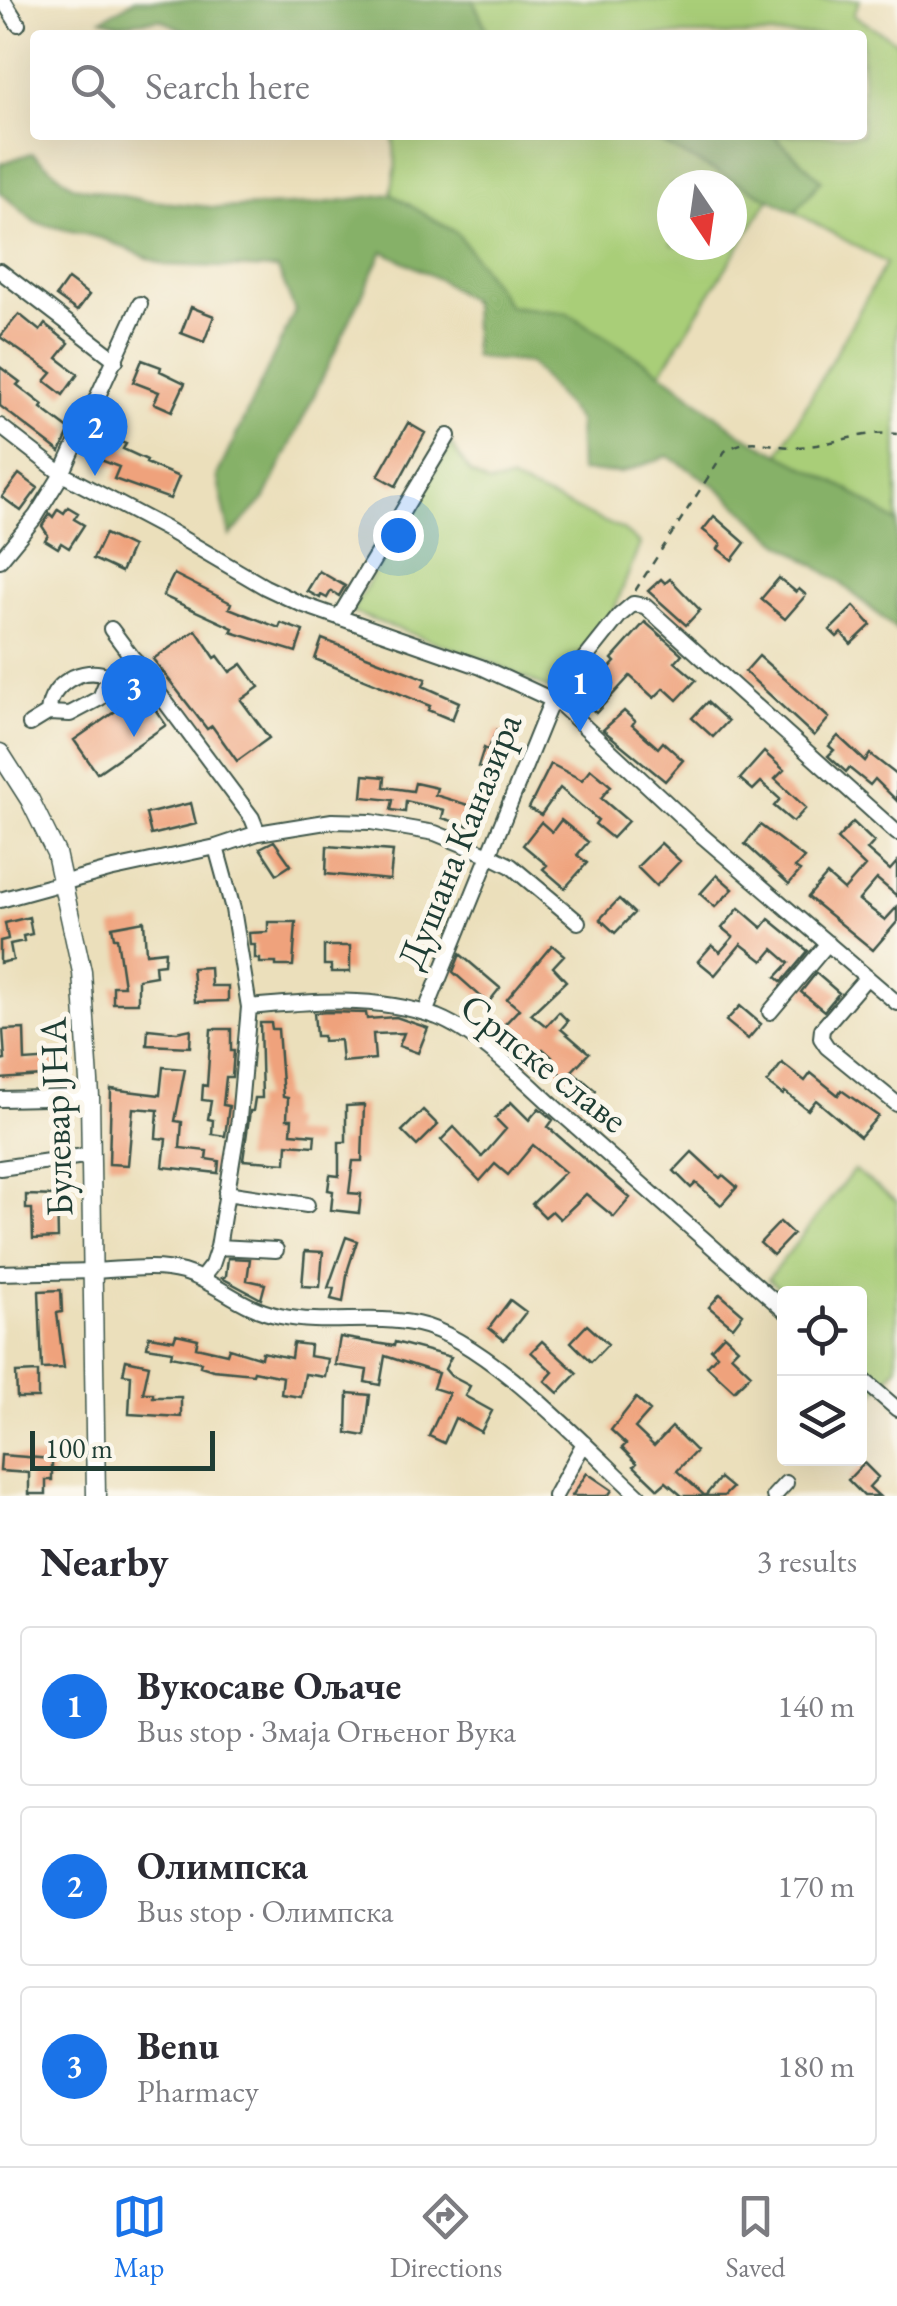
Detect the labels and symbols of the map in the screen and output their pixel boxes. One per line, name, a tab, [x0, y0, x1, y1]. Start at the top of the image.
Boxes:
north arrow	[657, 170, 747, 260]
pin: 2	[62, 394, 128, 476]
your location	[373, 510, 424, 561]
pin: 1	[548, 650, 612, 732]
pin: 3	[102, 654, 166, 737]
street label: Душана Каназира	[385, 705, 532, 976]
street label: Српске славе	[451, 982, 638, 1143]
street label: Булевар ЈНА	[28, 1016, 83, 1218]
scale bar	[30, 1426, 215, 1470]

